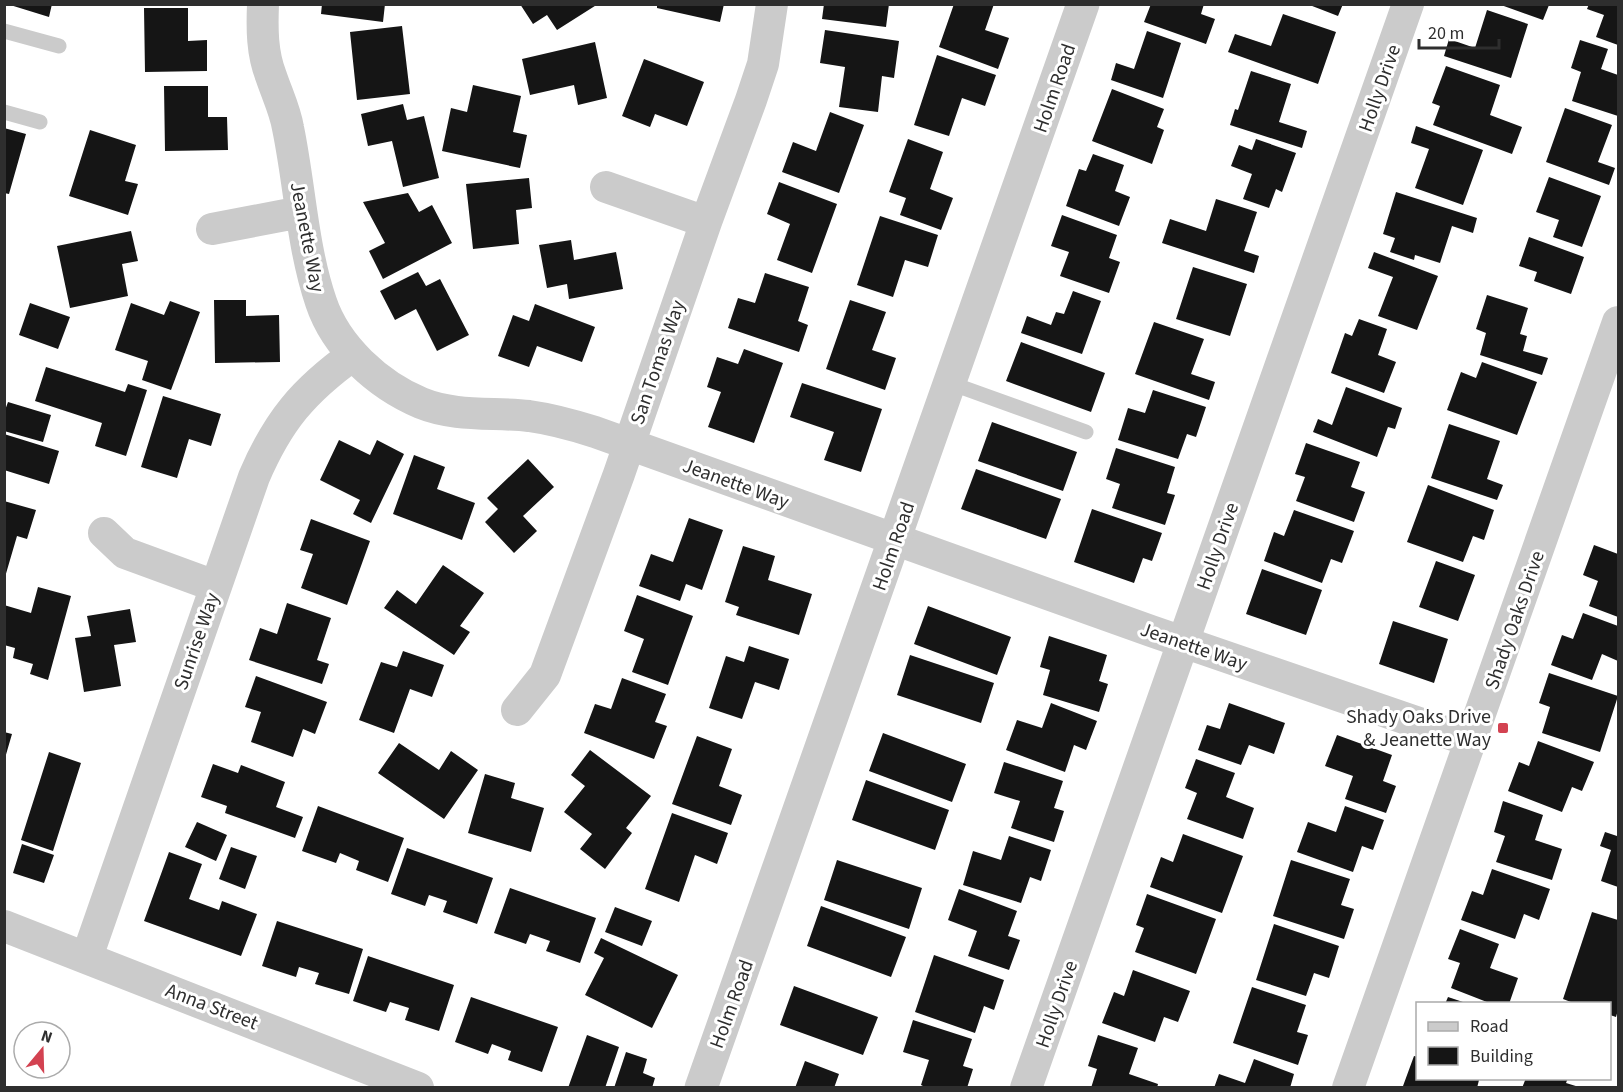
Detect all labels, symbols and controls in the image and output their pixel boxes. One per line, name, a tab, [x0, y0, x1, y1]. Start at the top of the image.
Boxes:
scale bar	[1419, 12, 1498, 50]
text: 20 m	[1428, 21, 1464, 46]
street label: Holm Road	[1027, 40, 1083, 137]
street label: Holly Drive	[1352, 41, 1408, 136]
street label: Jeanette Way	[283, 180, 332, 295]
street label: San Tomas Way	[624, 296, 693, 428]
street label: Jeanette Way	[678, 452, 793, 516]
street label: Holm Road	[866, 498, 922, 595]
street label: Holly Drive	[1190, 499, 1246, 594]
street label: Shady Oaks Drive	[1478, 547, 1552, 693]
street label: Sunrise Way	[167, 588, 227, 694]
street label: Jeanette Way	[1136, 616, 1252, 679]
place label: Shady Oaks Drive & Jeanette Way	[1346, 703, 1492, 754]
marker: Shady Oaks Drive & Jeanette Way	[1496, 721, 1510, 735]
street label: Holm Road	[703, 956, 761, 1053]
street label: Holly Drive	[1029, 957, 1085, 1052]
street label: Anna Street	[161, 976, 262, 1037]
legend	[1416, 1002, 1611, 1080]
text: Road	[1470, 1014, 1509, 1039]
north arrow	[12, 1020, 72, 1080]
text: N	[38, 1025, 55, 1049]
text: Building	[1470, 1044, 1533, 1069]

